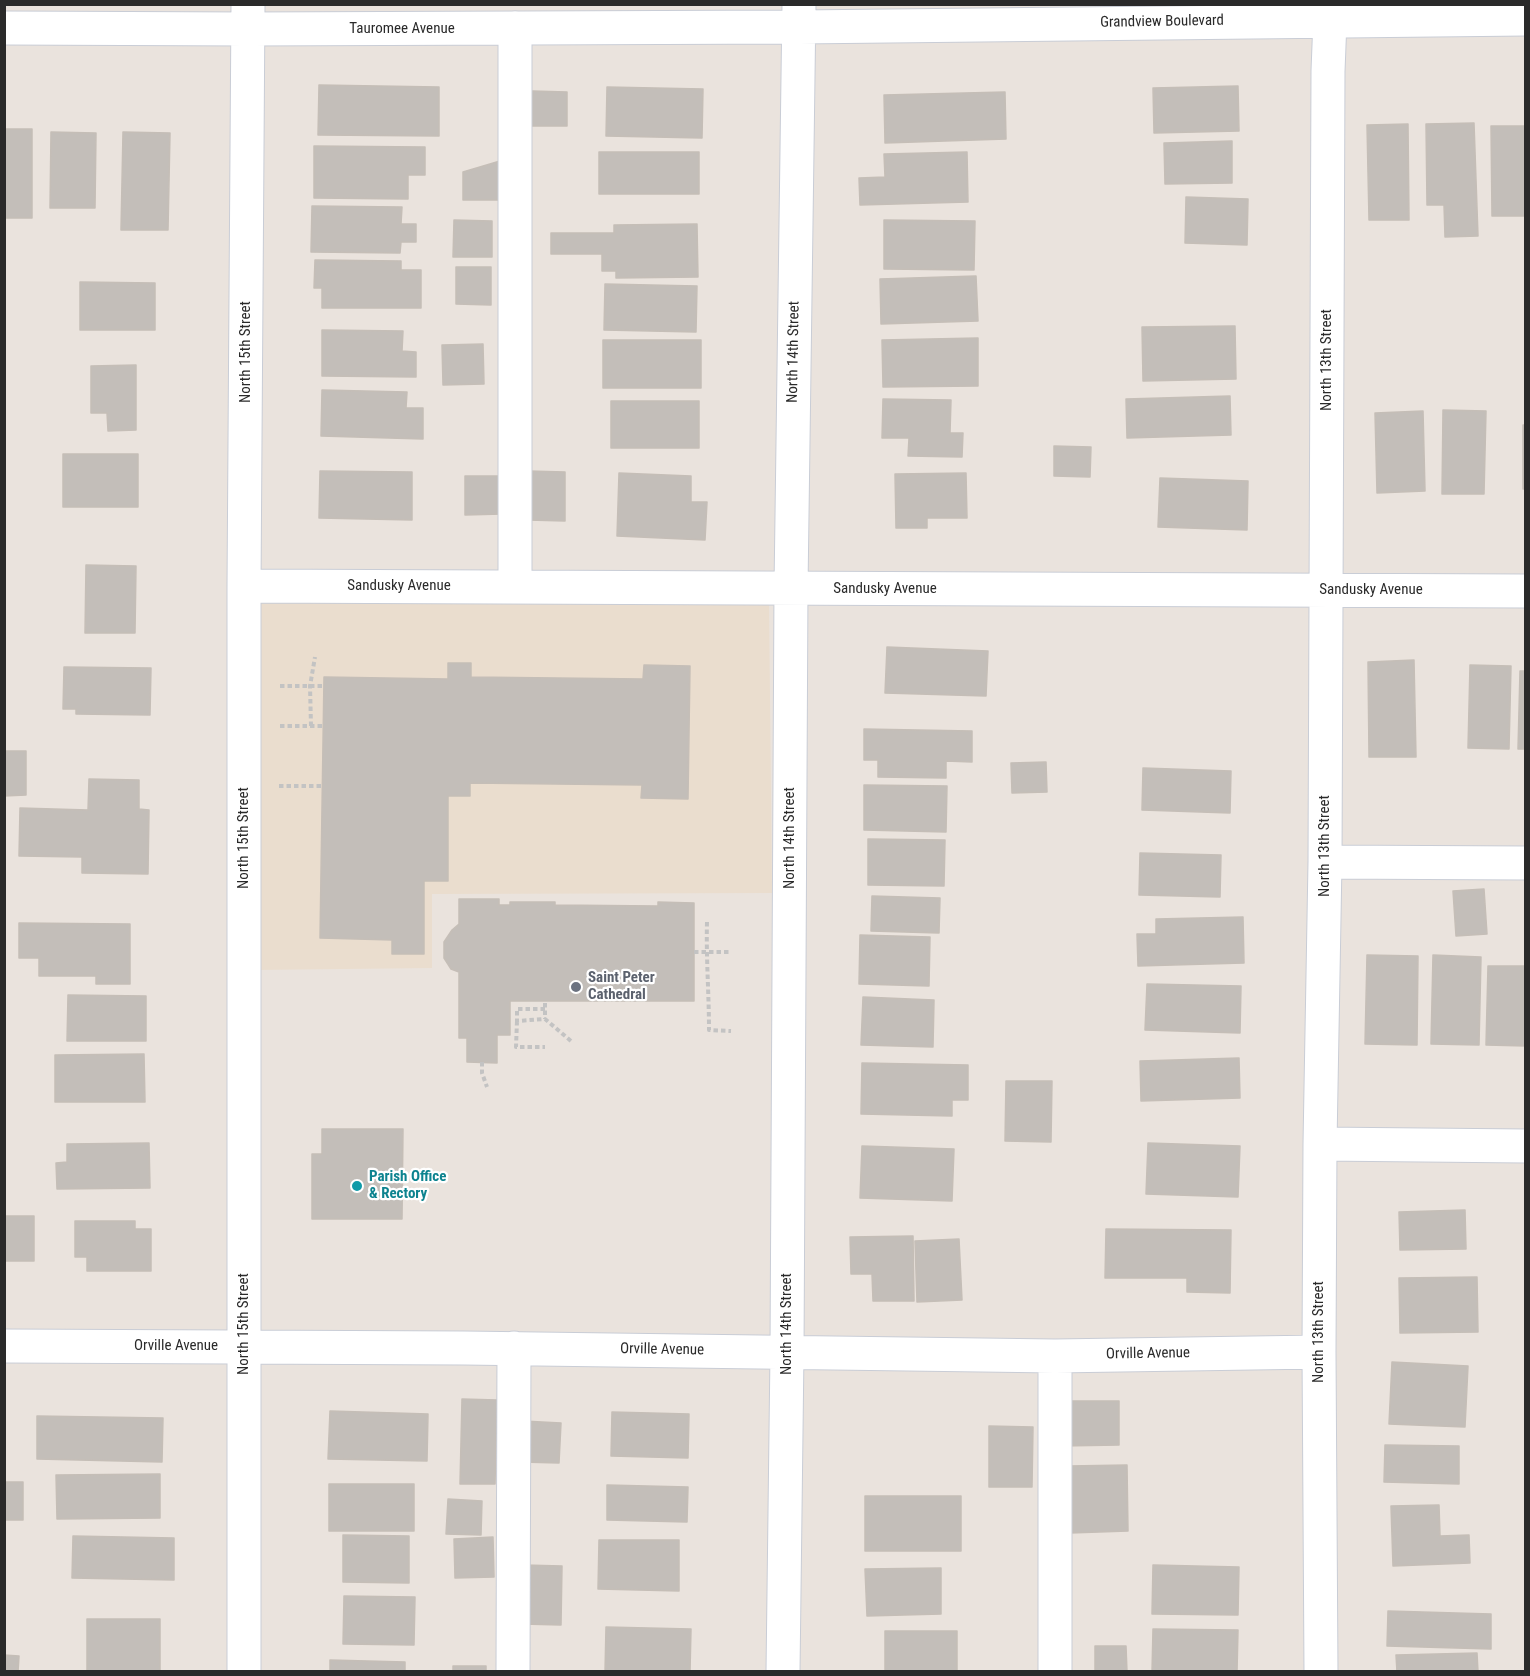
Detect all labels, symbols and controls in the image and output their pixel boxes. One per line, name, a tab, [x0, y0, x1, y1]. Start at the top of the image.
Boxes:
street label: Grandview Boulevard	[1100, 12, 1224, 32]
street label: Tauromee Avenue	[349, 20, 455, 38]
street label: North 15th Street	[237, 301, 255, 403]
street label: North 14th Street	[784, 301, 804, 403]
street label: North 13th Street	[1318, 309, 1336, 411]
street label: Sandusky Avenue	[347, 577, 451, 595]
street label: Sandusky Avenue	[833, 580, 937, 598]
street label: Sandusky Avenue	[1319, 581, 1423, 599]
street label: North 15th Street	[235, 787, 253, 889]
street label: North 14th Street	[781, 787, 799, 889]
street label: North 13th Street	[1316, 795, 1334, 897]
place label: Saint Peter Cathedral	[588, 969, 655, 1004]
marker: Saint Peter Cathedral	[569, 980, 583, 994]
place label: Parish Office & Rectory	[369, 1168, 446, 1203]
marker: Parish Office & Rectory	[350, 1179, 364, 1193]
street label: North 15th Street	[235, 1273, 253, 1375]
street label: North 14th Street	[778, 1273, 796, 1375]
street label: North 13th Street	[1310, 1281, 1328, 1383]
street label: Orville Avenue	[134, 1337, 218, 1355]
street label: Orville Avenue	[620, 1340, 704, 1360]
street label: Orville Avenue	[1106, 1344, 1190, 1364]

